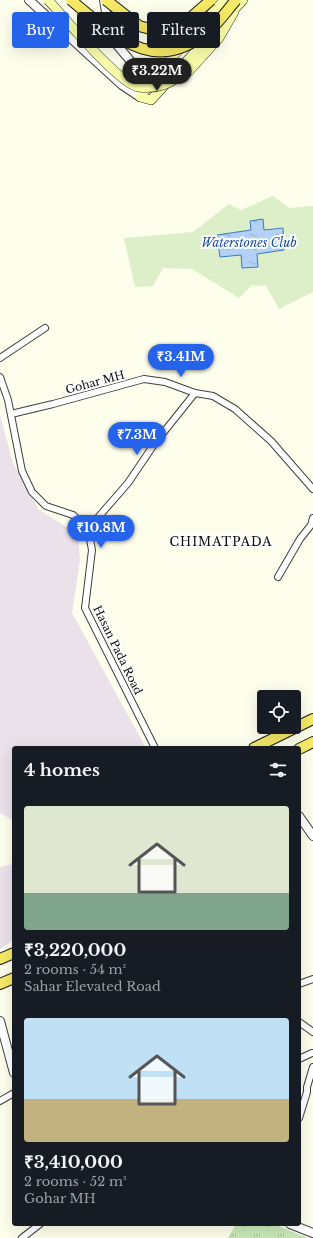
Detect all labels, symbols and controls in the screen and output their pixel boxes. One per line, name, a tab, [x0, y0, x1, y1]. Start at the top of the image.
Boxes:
chip: Buy	[12, 12, 69, 48]
chip: Rent	[77, 12, 139, 48]
chip: Filters	[147, 12, 220, 48]
pin: ₹3.22M	[124, 58, 190, 92]
text: ₹3.22M	[132, 62, 182, 79]
water label: Waterstones Club	[201, 235, 297, 250]
pin: ₹3.41M	[148, 344, 214, 378]
text: ₹3.41M	[157, 348, 205, 365]
street label: Gohar MH	[64, 367, 126, 397]
pin: ₹7.3M	[109, 422, 165, 456]
text: ₹7.3M	[117, 426, 157, 443]
pin: ₹10.8M	[68, 515, 134, 549]
text: ₹10.8M	[76, 519, 126, 536]
district label: CHIMATPADA	[169, 534, 273, 549]
street label: Hasan Pada Road	[90, 603, 146, 697]
map controls	[257, 690, 301, 734]
button: locate	[257, 690, 301, 734]
icon: filters	[267, 759, 289, 781]
text: 4 homes	[24, 760, 100, 781]
icon: home	[121, 832, 193, 904]
text: ₹3,220,000	[24, 940, 126, 961]
text: 2 rooms · 54 m²	[24, 961, 126, 978]
text: Sahar Elevated Road	[24, 978, 161, 995]
icon: home	[121, 1044, 193, 1116]
text: ₹3,410,000	[24, 1152, 123, 1173]
text: 2 rooms · 52 m²	[24, 1173, 127, 1190]
text: Gohar MH	[24, 1190, 96, 1207]

